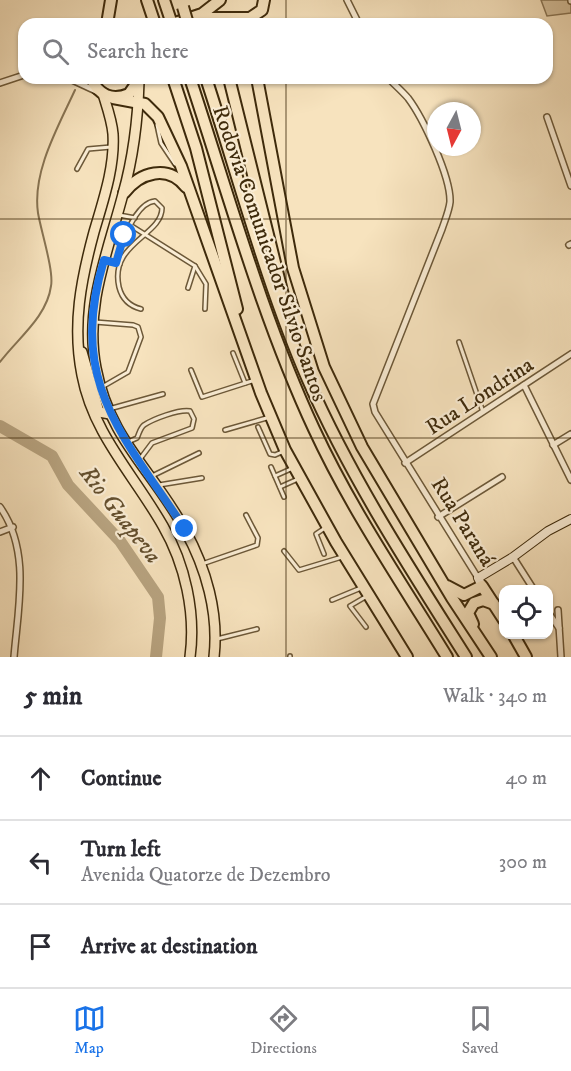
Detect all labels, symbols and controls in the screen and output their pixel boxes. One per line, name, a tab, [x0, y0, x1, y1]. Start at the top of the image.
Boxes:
search box	[18, 18, 553, 84]
icon: search	[39, 35, 72, 68]
text: Search here	[87, 38, 189, 65]
street label: Rodovia Comunicador Silvio Santos	[206, 102, 333, 405]
north arrow	[427, 102, 481, 156]
route start	[110, 221, 136, 247]
street label: Rua Londrina	[421, 351, 539, 441]
water label: Rio Guapeva	[72, 459, 168, 570]
street label: Rua Paraná	[425, 472, 501, 572]
route end	[171, 515, 197, 541]
map controls	[499, 585, 553, 639]
button: locate	[499, 585, 553, 639]
text: 5 min	[24, 680, 82, 713]
text: Walk · 340 m	[443, 684, 547, 709]
icon: ahead	[24, 762, 57, 795]
text: Continue	[81, 765, 162, 792]
text: 40 m	[505, 766, 547, 791]
text: Turn left	[81, 836, 161, 863]
icon: left	[24, 846, 57, 879]
text: 300 m	[499, 850, 547, 875]
text: Avenida Quatorze de Dezembro	[81, 863, 331, 888]
icon: arrive	[24, 930, 57, 963]
text: Arrive at destination	[81, 933, 258, 960]
tab: Map	[73, 1002, 106, 1058]
tab: Directions	[251, 1002, 317, 1058]
tab: Saved	[462, 1002, 499, 1058]

